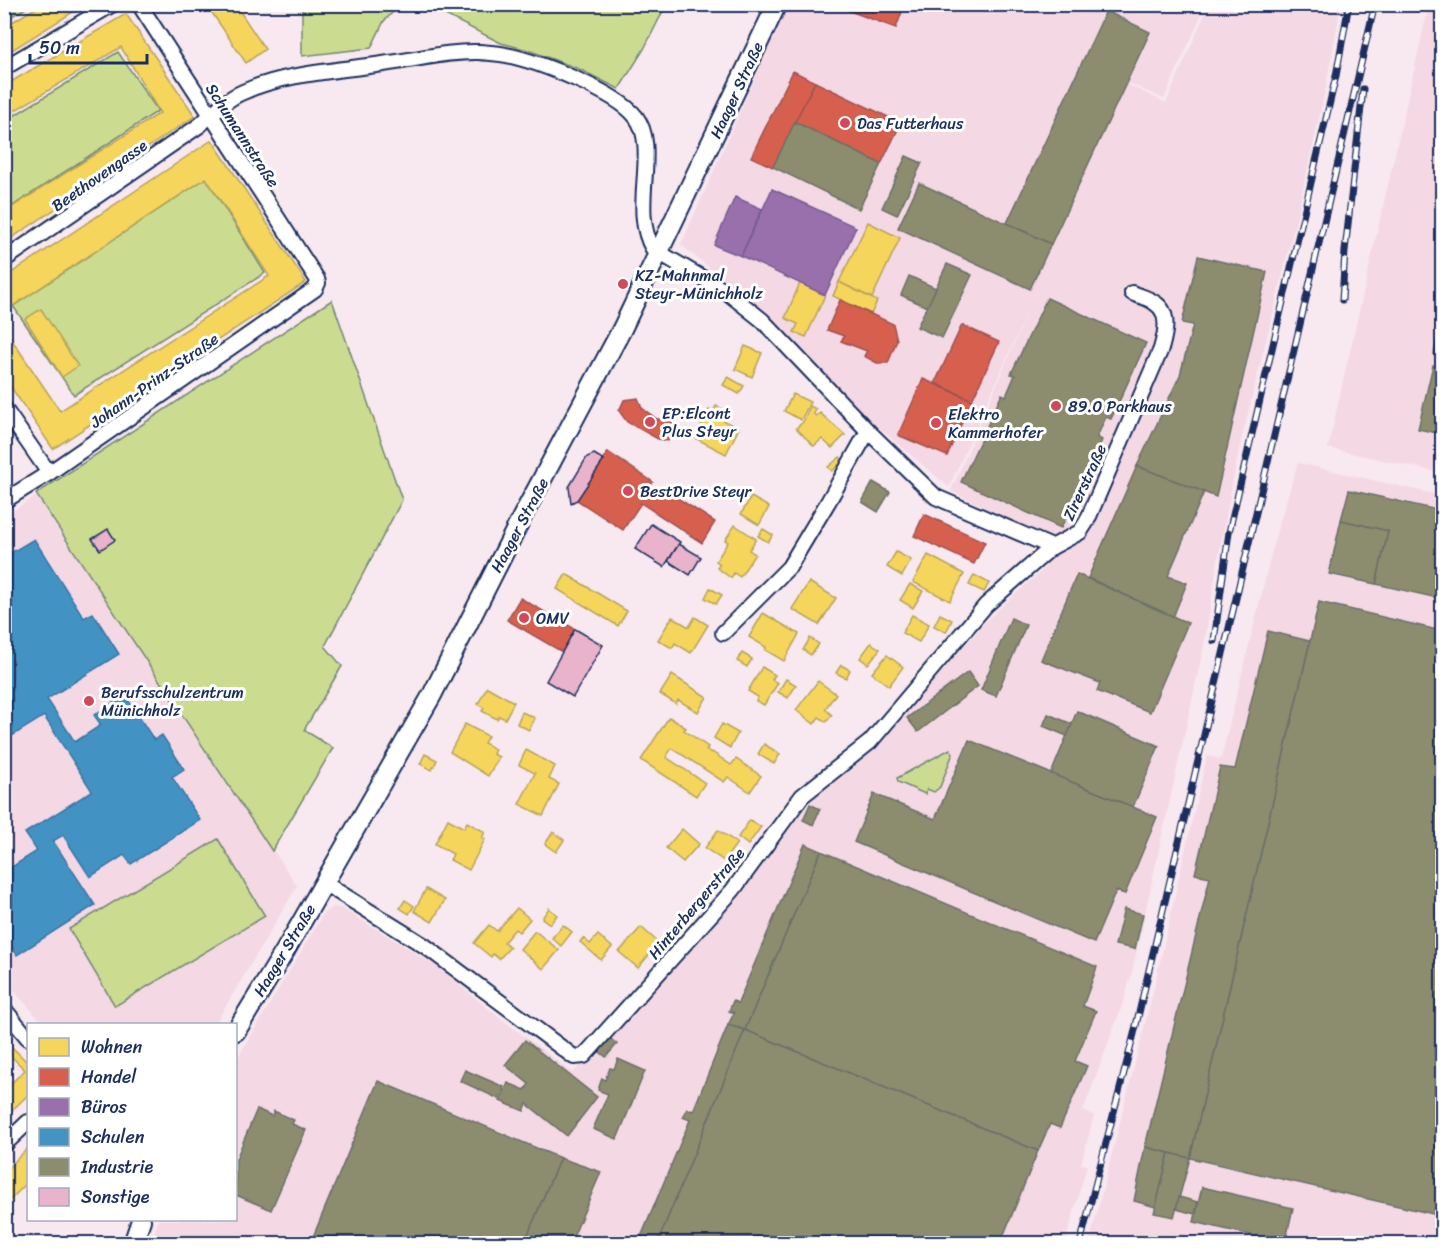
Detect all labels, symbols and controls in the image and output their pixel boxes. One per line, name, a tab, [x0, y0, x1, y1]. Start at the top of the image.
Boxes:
scale bar	[30, 27, 147, 65]
text: 50 m	[39, 32, 80, 64]
street label: Haager Straße	[701, 37, 772, 144]
street label: Schumannstraße	[198, 77, 287, 193]
place label: Das Futterhaus	[857, 109, 964, 138]
marker: Das Futterhaus	[838, 116, 852, 130]
street label: Beethovengasse	[45, 131, 154, 219]
place label: KZ-Mahnmal Steyr-Münichholz	[635, 261, 763, 308]
marker: KZ-Mahnmal Steyr-Münichholz	[616, 277, 630, 291]
street label: Johann-Prinz-Straße	[83, 325, 225, 436]
place label: 89.0 Parkhaus	[1068, 392, 1172, 421]
place label: EP:Elcont Plus Steyr	[662, 399, 737, 446]
marker: 89.0 Parkhaus	[1049, 399, 1063, 413]
place label: Elektro Kammerhofer	[948, 400, 1045, 447]
marker: EP:Elcont Plus Steyr	[643, 415, 657, 429]
marker: Elektro Kammerhofer	[929, 416, 943, 430]
street label: Zirerstraße	[1054, 439, 1115, 525]
street label: Haager Straße	[482, 472, 557, 578]
place label: BestDrive Steyr	[640, 477, 752, 506]
marker: BestDrive Steyr	[621, 484, 635, 498]
place label: OMV	[536, 604, 569, 633]
marker: OMV	[517, 611, 531, 625]
place label: Berufsschulzentrum Münichholz	[101, 678, 244, 725]
marker: Berufsschulzentrum Münichholz	[82, 694, 96, 708]
street label: Hinterbergerstraße	[641, 840, 752, 966]
street label: Haager Straße	[245, 898, 324, 1002]
legend	[27, 1023, 237, 1221]
text: Wohnen	[81, 1031, 142, 1063]
text: Handel	[81, 1061, 137, 1093]
text: Büros	[81, 1091, 128, 1123]
text: Schulen	[81, 1121, 145, 1153]
text: Industrie	[80, 1151, 154, 1183]
text: Sonstige	[81, 1181, 150, 1213]

